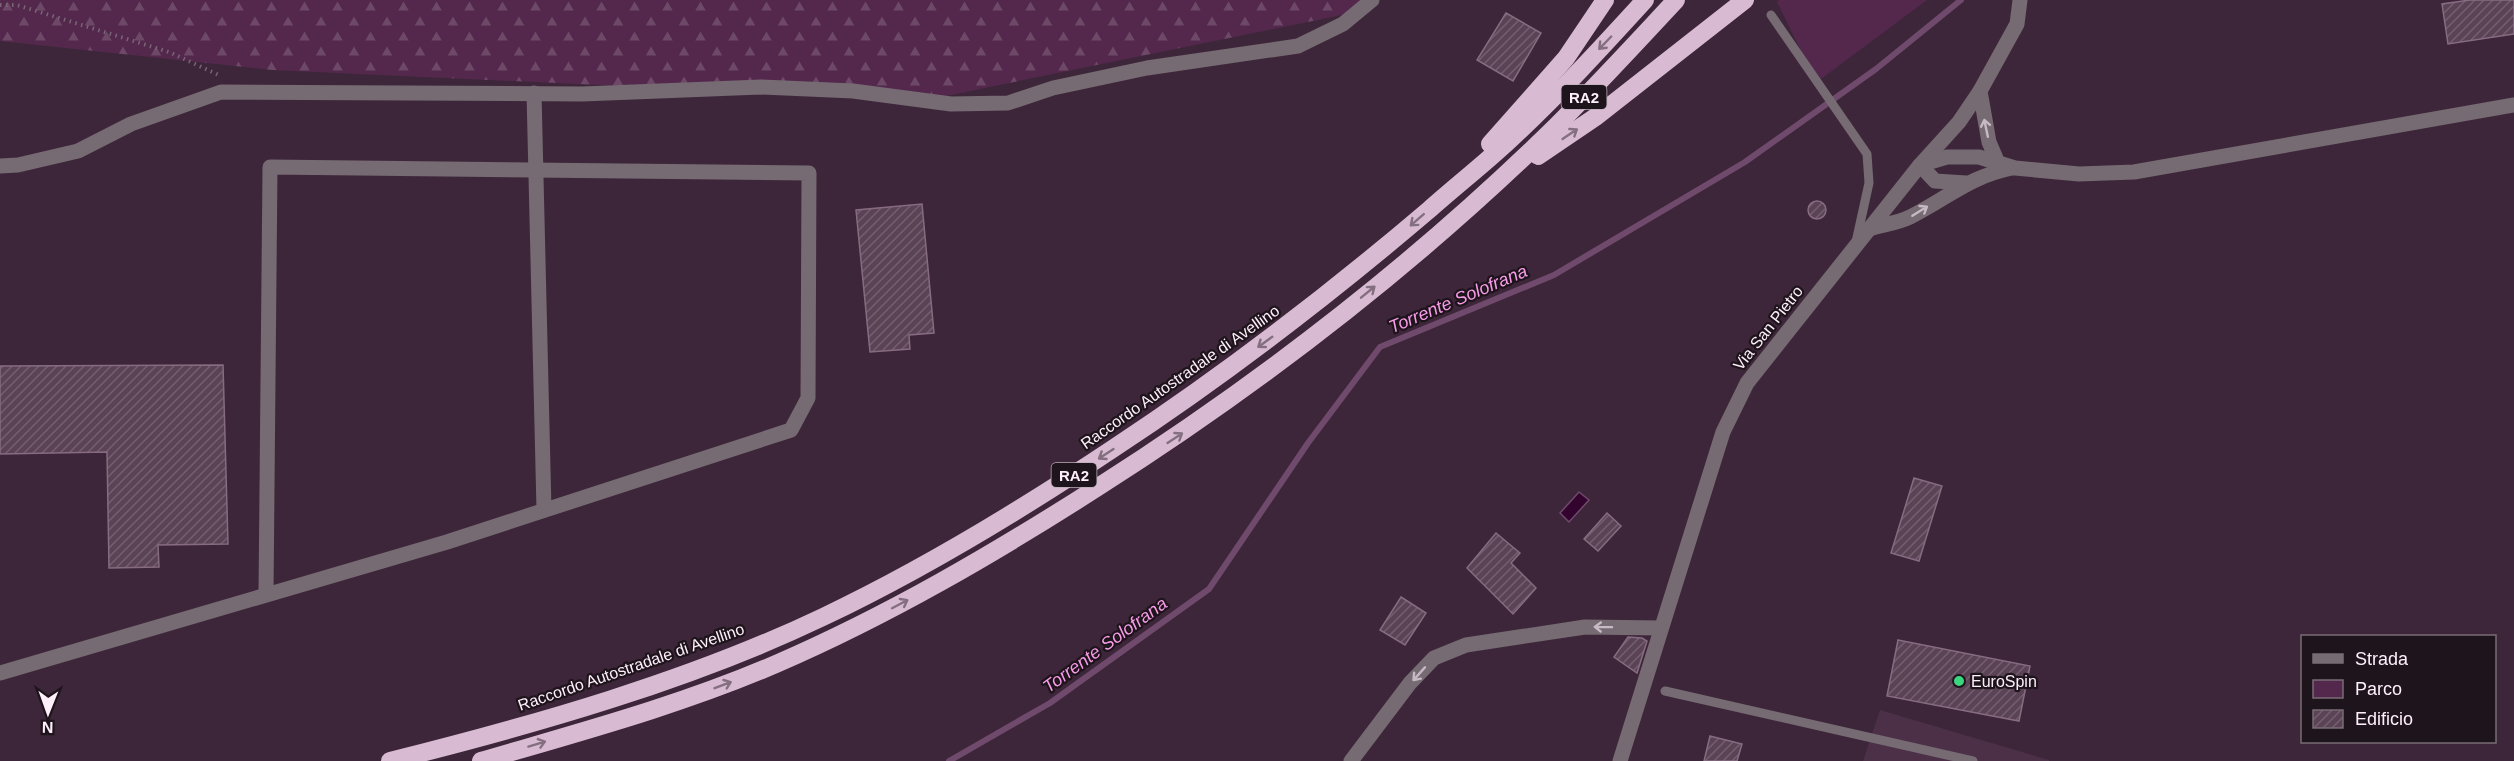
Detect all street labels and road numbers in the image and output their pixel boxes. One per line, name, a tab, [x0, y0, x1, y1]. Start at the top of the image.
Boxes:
road number: RA2	[1562, 85, 1606, 109]
street label: Via San Pietro	[1730, 283, 1806, 373]
street label: Raccordo Autostradale di Avellino	[1078, 302, 1282, 452]
road number: RA2	[1052, 463, 1096, 487]
street label: Raccordo Autostradale di Avellino	[516, 620, 746, 714]

